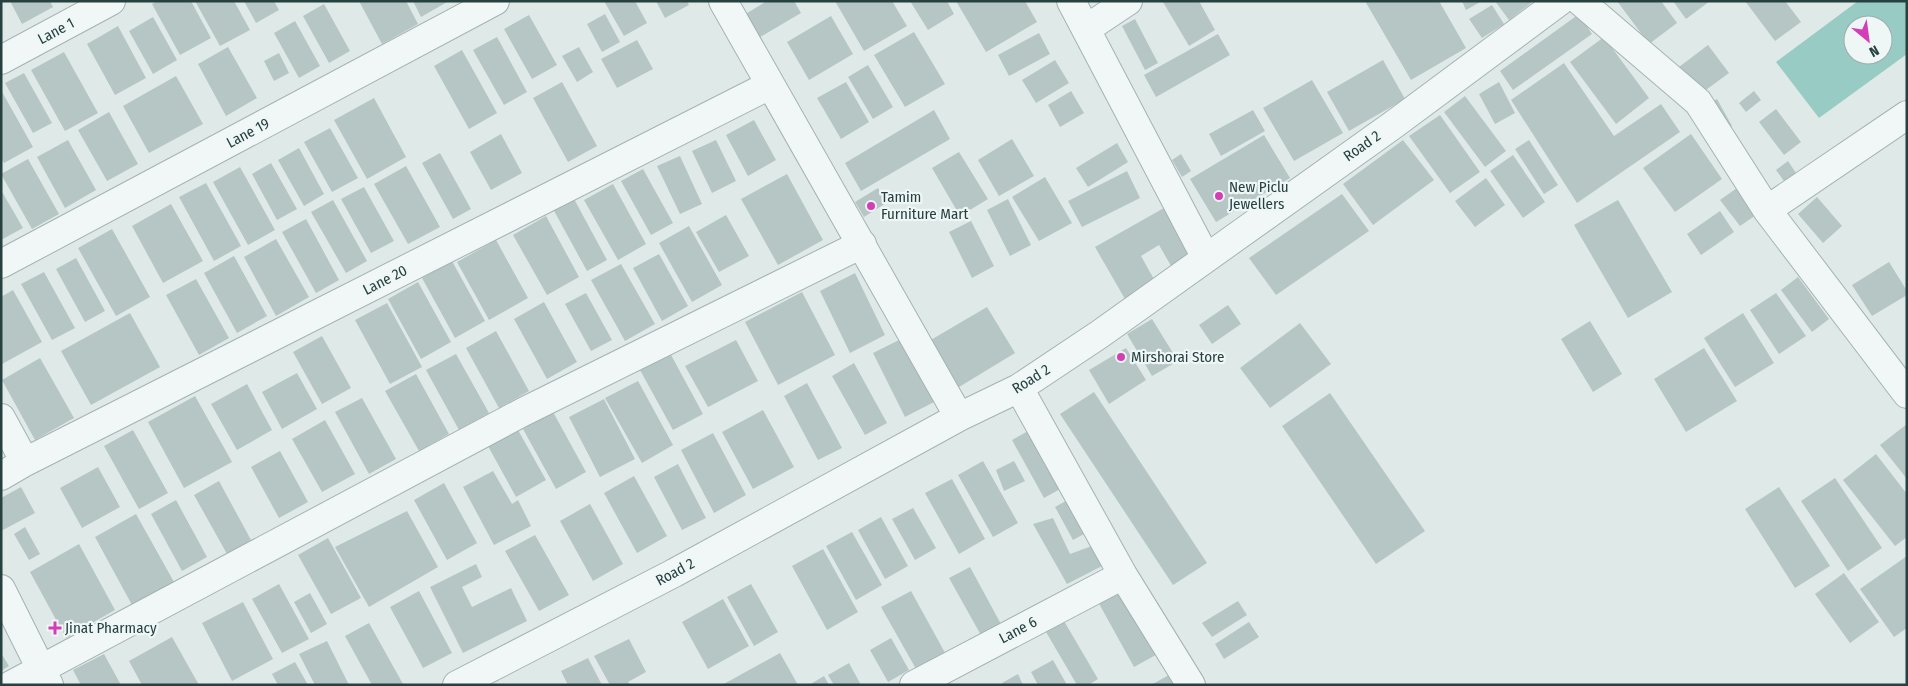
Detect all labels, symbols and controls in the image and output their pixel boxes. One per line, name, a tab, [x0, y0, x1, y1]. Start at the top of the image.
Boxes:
street label: Lane 1	[35, 14, 77, 48]
north arrow	[1843, 15, 1893, 65]
text: N	[1866, 41, 1882, 60]
street label: Lane 19	[224, 114, 272, 152]
street label: Road 2	[1340, 127, 1384, 165]
place label: New Piclu Jewellers	[1229, 178, 1289, 213]
place label: Tamim Furniture Mart	[881, 188, 969, 223]
marker: New Piclu Jewellers	[1213, 190, 1225, 202]
marker: Tamim Furniture Mart	[865, 200, 877, 212]
street label: Lane 20	[360, 261, 410, 299]
place label: Mirshorai Store	[1131, 348, 1224, 366]
marker: Mirshorai Store	[1115, 351, 1127, 363]
street label: Road 2	[1009, 360, 1054, 398]
street label: Road 2	[653, 554, 698, 590]
street label: Lane 6	[996, 613, 1040, 647]
place label: Jinat Pharmacy	[65, 619, 157, 637]
marker: Jinat Pharmacy	[49, 622, 61, 634]

